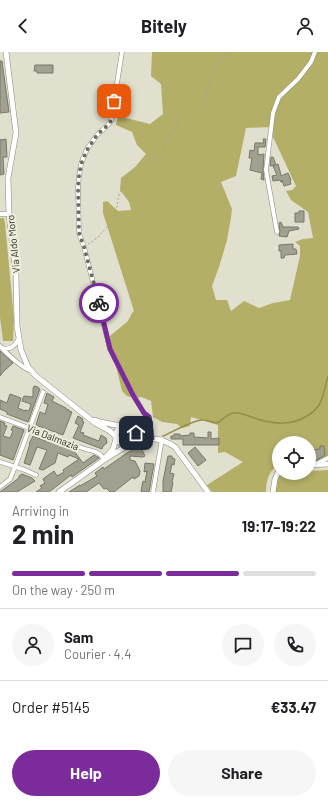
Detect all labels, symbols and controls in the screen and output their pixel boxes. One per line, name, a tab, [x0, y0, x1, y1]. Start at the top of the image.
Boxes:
icon: back	[12, 15, 34, 37]
text: Bitely	[141, 15, 187, 37]
icon: person	[294, 15, 316, 37]
pin	[97, 84, 131, 118]
icon: bag	[103, 90, 125, 112]
street label: Via Aldo Moro	[4, 214, 22, 274]
courier	[79, 283, 119, 323]
icon: bike	[88, 292, 110, 314]
pin	[119, 416, 153, 450]
street label: Via Dalmazia	[25, 422, 81, 452]
icon: home	[125, 422, 147, 444]
map controls	[272, 436, 316, 480]
button: locate	[272, 436, 316, 480]
text: Arriving in	[12, 503, 69, 519]
text: 19:17–19:22	[242, 517, 316, 535]
text: 2 min	[12, 518, 74, 549]
text: On the way · 250 m	[12, 582, 115, 598]
button: person	[12, 624, 54, 666]
button: chat	[222, 624, 264, 666]
button: phone	[274, 624, 316, 666]
text: Sam	[64, 628, 93, 646]
text: Courier · 4.4	[64, 646, 132, 662]
text: Order #5145	[12, 698, 90, 716]
text: €33.47	[271, 698, 316, 716]
button: Help	[12, 750, 160, 796]
button: Share	[168, 750, 316, 796]

